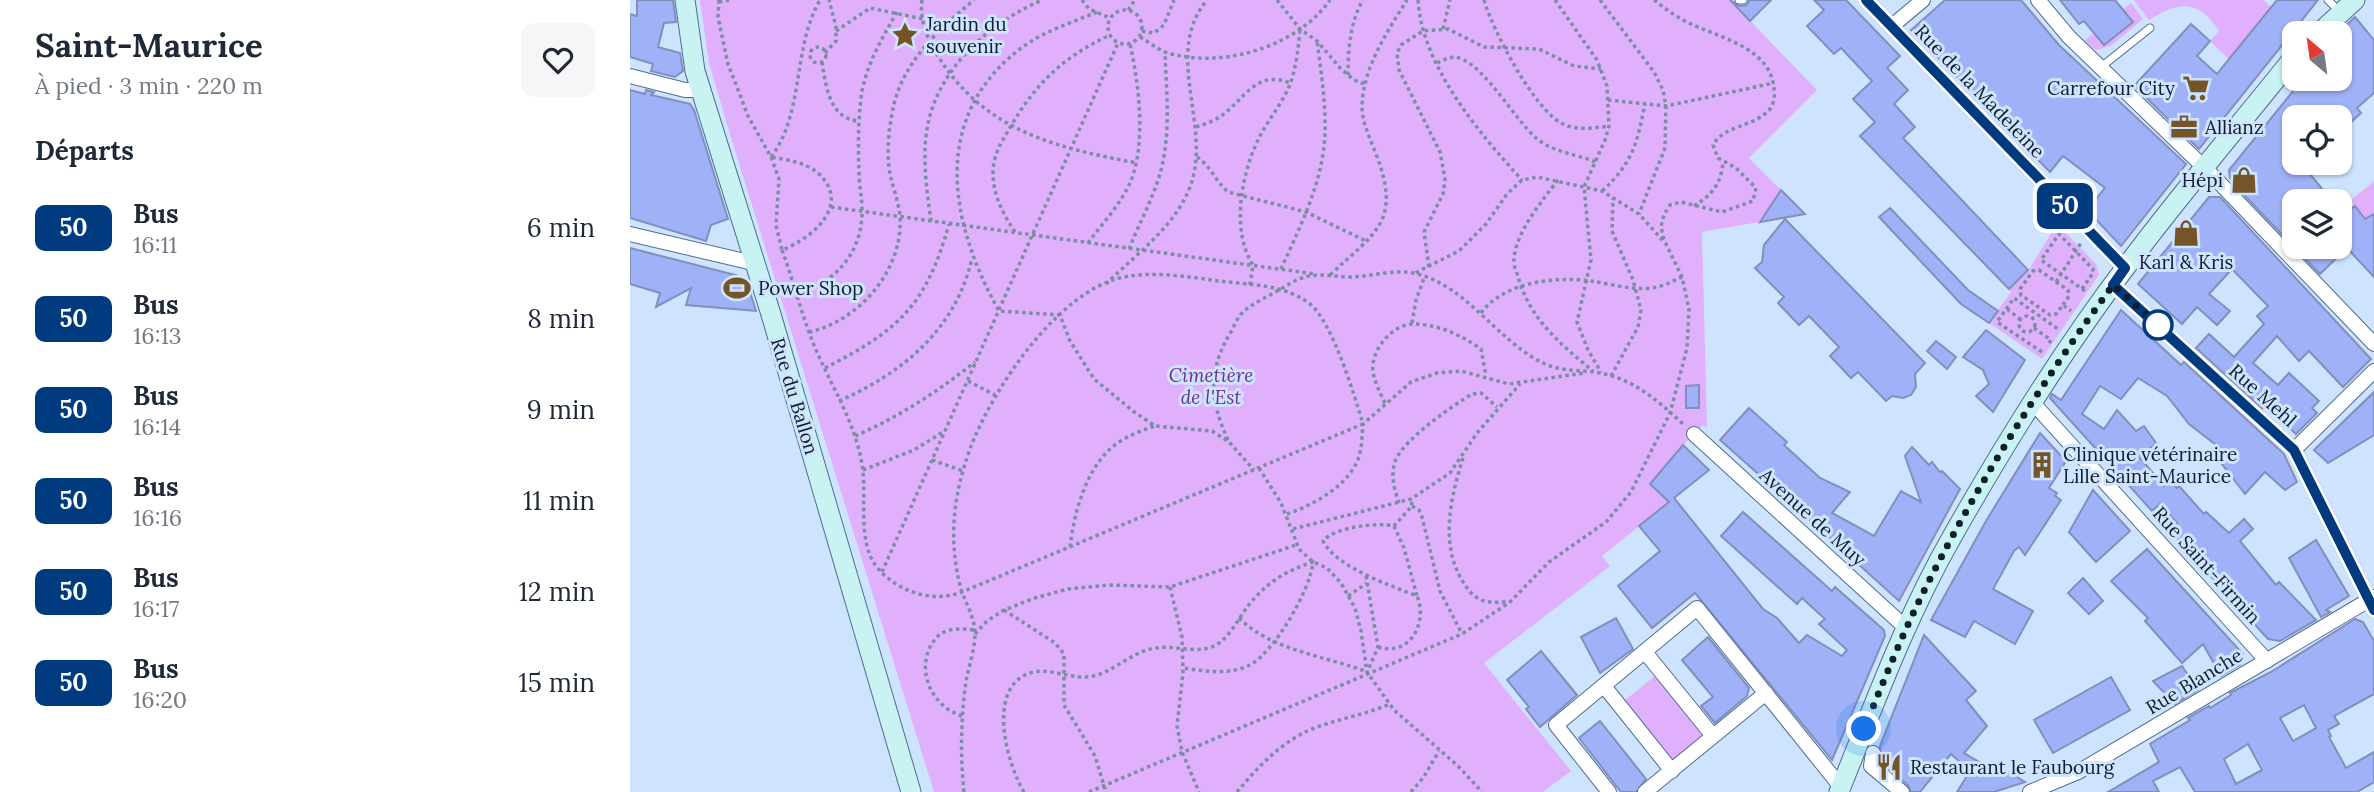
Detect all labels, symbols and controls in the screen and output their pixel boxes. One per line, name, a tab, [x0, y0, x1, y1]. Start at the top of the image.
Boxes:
place label: Jardin du souvenir	[925, 12, 1007, 58]
street label: Rue de la Madeleine	[1910, 19, 2050, 163]
place icon: Jardin du souvenir	[890, 20, 920, 50]
north arrow	[2282, 21, 2352, 91]
map controls	[2282, 21, 2352, 259]
button: heart	[521, 23, 595, 97]
text: Saint-Maurice	[35, 24, 263, 66]
text: À pied · 3 min · 220 m	[35, 71, 263, 100]
supermarket icon: Carrefour City	[2181, 73, 2211, 103]
place label: Carrefour City	[2047, 76, 2175, 100]
button: locate	[2282, 105, 2352, 175]
office icon: Allianz	[2169, 112, 2199, 142]
place label: Allianz	[2204, 115, 2264, 139]
text: Départs	[35, 134, 134, 167]
shop icon: Hépi	[2229, 165, 2259, 195]
place label: Hépi	[2182, 168, 2223, 192]
line badge: 50	[2034, 183, 2096, 229]
button: layers	[2282, 189, 2352, 259]
text: 50	[2051, 190, 2079, 221]
text: Bus	[133, 197, 179, 230]
text: 6 min	[527, 211, 595, 244]
text: 50	[59, 212, 88, 243]
shop icon: Karl & Kris	[2171, 218, 2201, 248]
text: 16:11	[133, 230, 177, 259]
place label: Karl & Kris	[2139, 250, 2234, 274]
sports icon: Power Shop	[722, 273, 752, 303]
place label: Power Shop	[758, 276, 863, 300]
text: Bus	[133, 288, 179, 321]
text: 8 min	[527, 302, 595, 335]
text: 50	[59, 303, 88, 334]
unlabelled marker	[2143, 310, 2173, 340]
text: 16:13	[133, 321, 182, 350]
street label: Rue du Ballon	[766, 335, 824, 457]
street label: Rue Mehl	[2224, 358, 2302, 432]
park label: Cimetière de l'Est	[1169, 363, 1253, 409]
text: Bus	[133, 379, 179, 412]
text: 9 min	[527, 393, 595, 426]
text: 50	[59, 394, 88, 425]
text: 16:14	[133, 412, 181, 441]
place label: Clinique vétérinaire Lille Saint-Maurice	[2063, 442, 2237, 488]
building icon: Clinique vétérinaire Lille Saint-Maurice	[2027, 450, 2057, 480]
street label: Avenue de Muy	[1754, 462, 1871, 571]
text: Bus	[133, 470, 179, 503]
text: 11 min	[523, 484, 595, 517]
text: 50	[59, 485, 88, 516]
street label: Rue Saint-Firmin	[2148, 501, 2266, 629]
text: 16:16	[133, 503, 182, 532]
text: Bus	[133, 561, 179, 594]
text: 12 min	[518, 575, 595, 608]
text: 50	[59, 576, 88, 607]
text: 16:17	[133, 594, 179, 623]
street label: Rue Blanche	[2141, 643, 2247, 719]
text: Bus	[133, 652, 179, 685]
text: 15 min	[518, 666, 595, 699]
text: 50	[59, 667, 88, 698]
text: 16:20	[133, 685, 187, 714]
your location	[1846, 711, 1881, 746]
restaurant icon: Restaurant le Faubourg	[1874, 752, 1904, 782]
place label: Restaurant le Faubourg	[1910, 755, 2115, 779]

